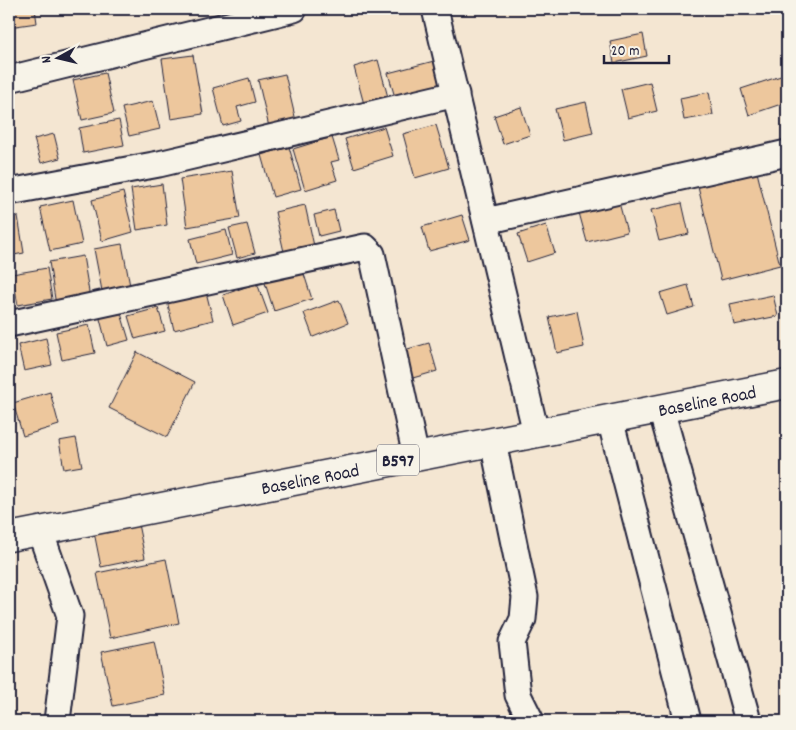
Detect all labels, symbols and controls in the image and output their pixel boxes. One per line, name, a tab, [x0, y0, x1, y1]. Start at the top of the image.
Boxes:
north arrow	[32, 32, 82, 82]
scale bar	[604, 32, 668, 64]
text: 20 m	[611, 41, 639, 63]
text: N	[37, 55, 57, 64]
street label: Baseline Road	[656, 381, 759, 426]
road number: B597	[377, 444, 419, 476]
street label: Baseline Road	[259, 459, 362, 504]

